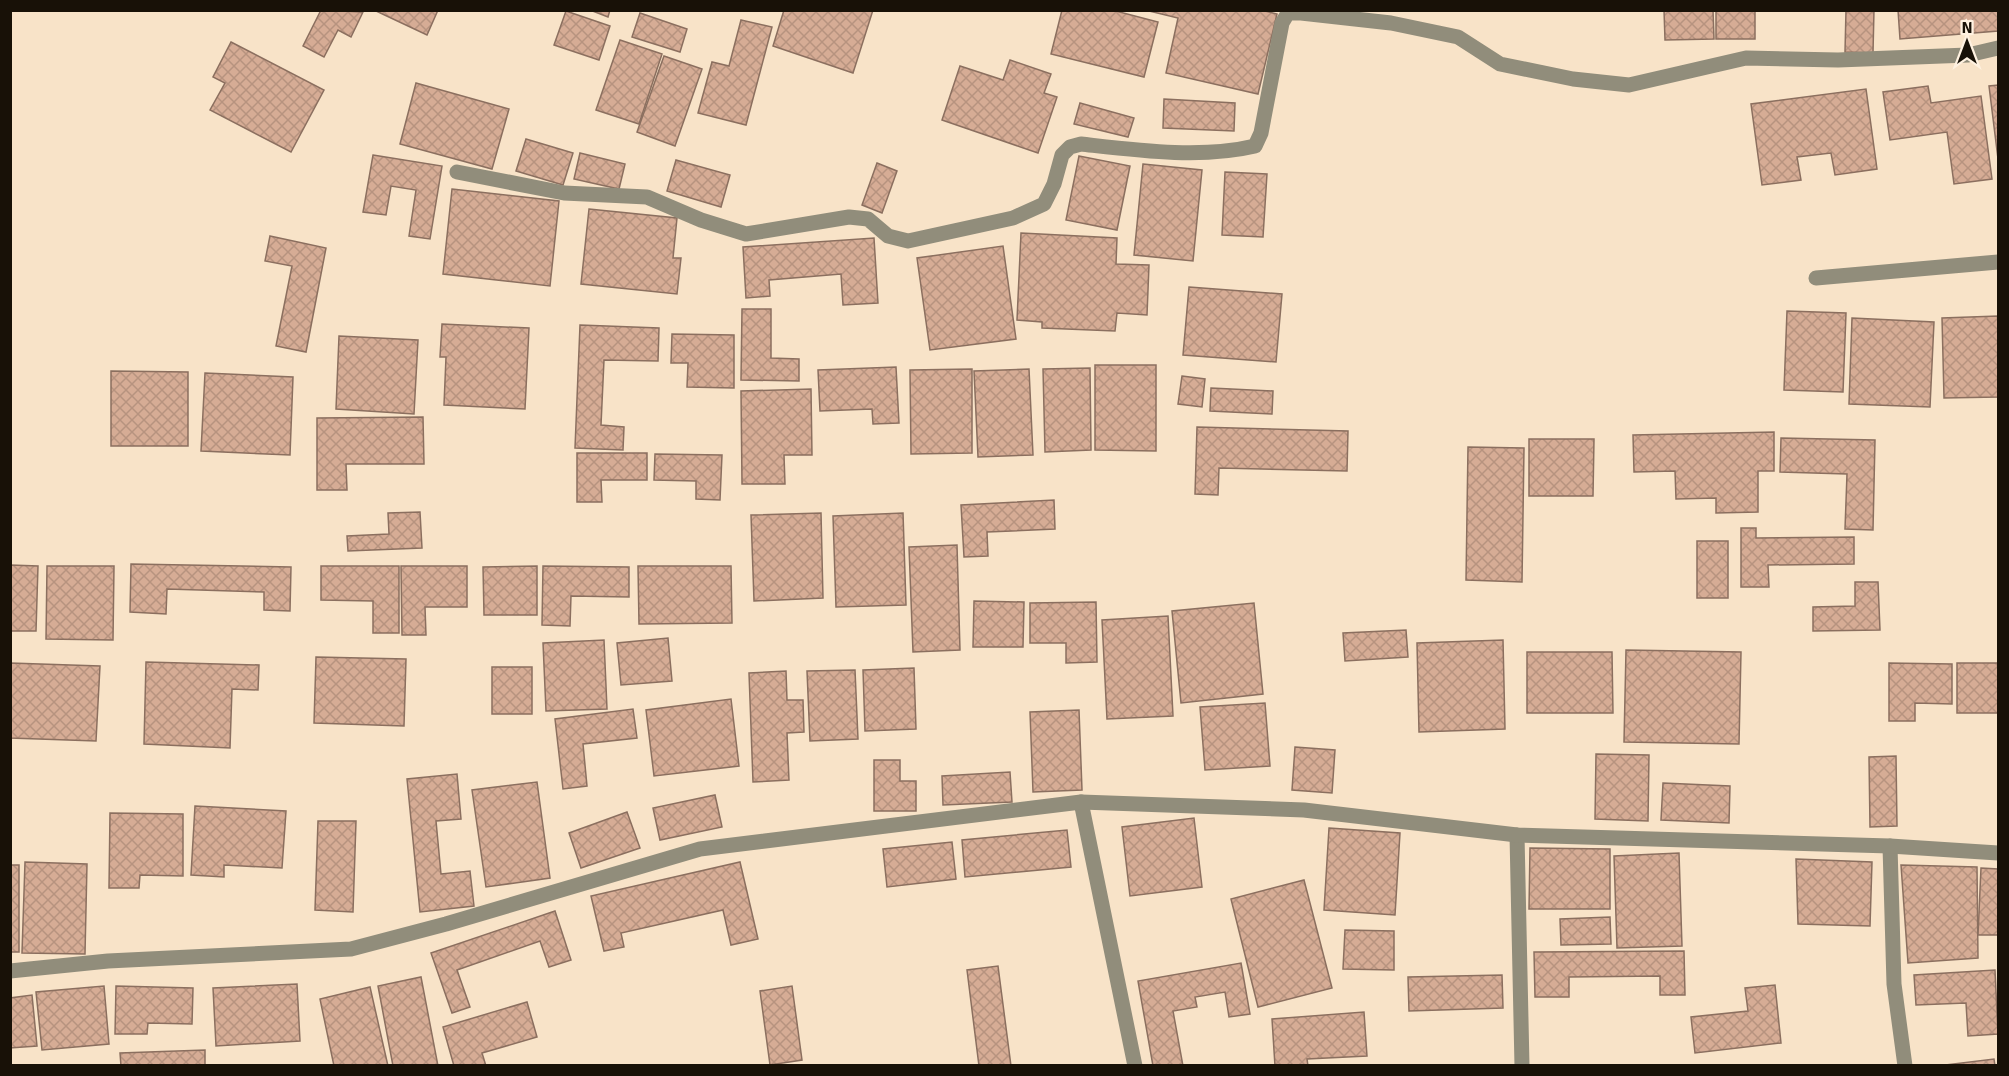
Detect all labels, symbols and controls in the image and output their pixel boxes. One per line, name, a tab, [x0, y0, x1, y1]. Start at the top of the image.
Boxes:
north arrow	[1937, 12, 1997, 72]
text: N	[1961, 18, 1973, 38]

